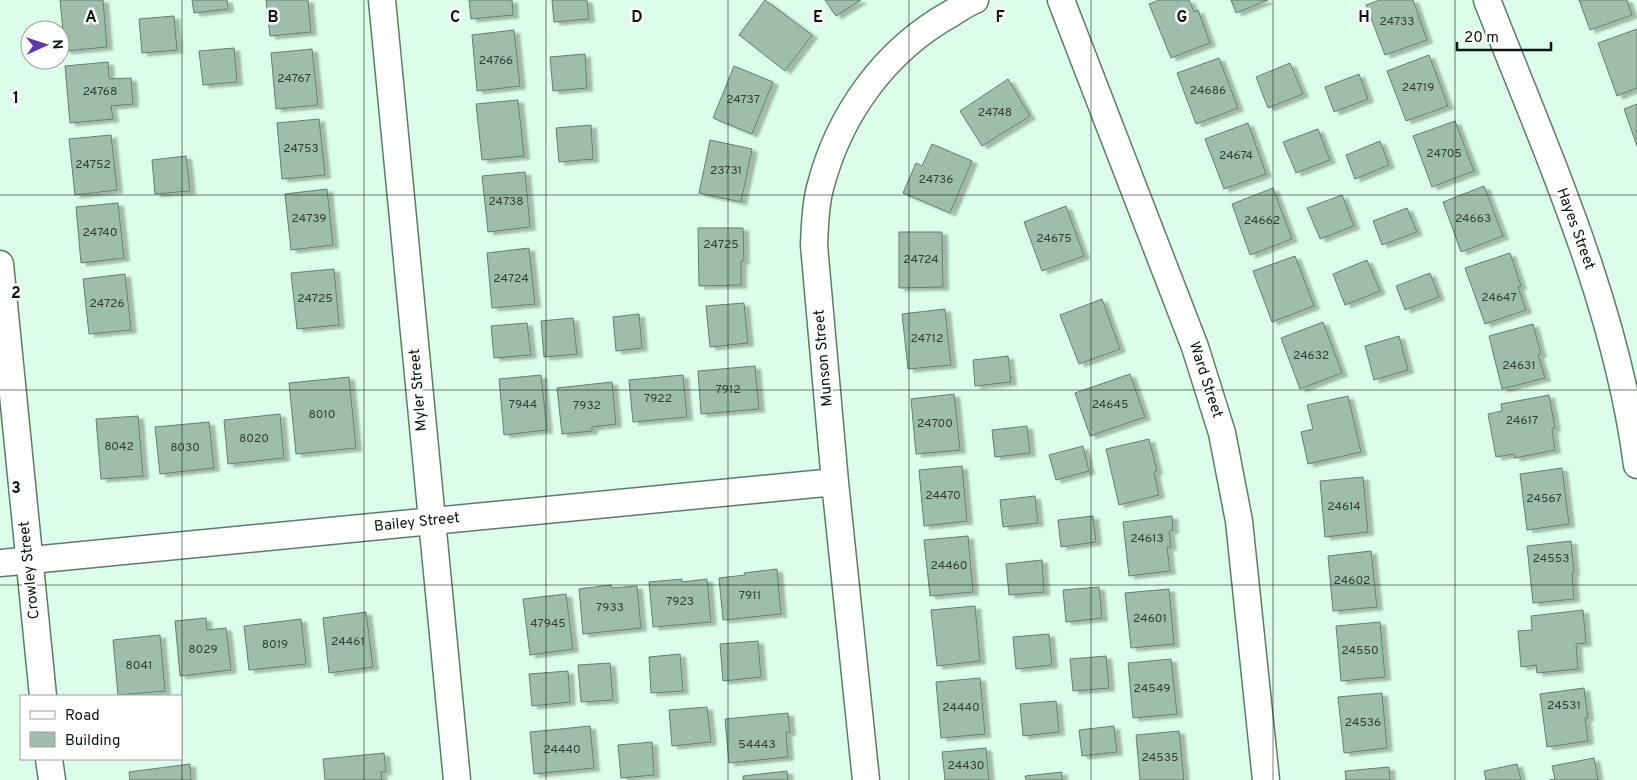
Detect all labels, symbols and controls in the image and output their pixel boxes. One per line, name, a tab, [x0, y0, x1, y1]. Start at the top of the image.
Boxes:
text: A	[85, 8, 97, 28]
text: B	[267, 8, 279, 28]
text: C	[450, 8, 460, 28]
text: D	[631, 8, 643, 28]
text: E	[813, 8, 823, 28]
text: F	[995, 8, 1005, 28]
text: G	[1177, 8, 1187, 28]
text: H	[1358, 8, 1370, 28]
house number: 24733	[1379, 14, 1415, 30]
north arrow	[20, 20, 70, 70]
scale bar	[1457, 20, 1551, 52]
text: 20 m	[1464, 29, 1499, 48]
text: N	[48, 39, 65, 50]
house number: 24766	[479, 53, 513, 69]
house number: 24767	[277, 71, 311, 87]
house number: 24719	[1402, 80, 1434, 96]
house number: 24686	[1190, 83, 1226, 99]
house number: 24768	[83, 84, 117, 100]
text: 1	[13, 89, 19, 109]
house number: 24737	[726, 92, 760, 108]
house number: 24748	[978, 105, 1012, 121]
house number: 24753	[283, 141, 319, 157]
house number: 24705	[1426, 146, 1462, 162]
house number: 24674	[1219, 148, 1253, 164]
house number: 24752	[75, 157, 111, 173]
house number: 23731	[710, 163, 742, 179]
house number: 24736	[918, 172, 954, 188]
street label: Hayes Street	[1551, 186, 1599, 272]
house number: 24738	[488, 194, 524, 210]
house number: 24739	[292, 211, 326, 227]
house number: 24663	[1455, 211, 1491, 227]
house number: 24662	[1244, 213, 1280, 229]
house number: 24740	[83, 225, 117, 241]
house number: 24675	[1036, 231, 1072, 247]
house number: 24725	[703, 237, 739, 253]
house number: 24724	[903, 252, 939, 268]
house number: 24724	[493, 271, 529, 287]
text: 2	[11, 284, 21, 304]
house number: 24647	[1481, 290, 1517, 306]
house number: 24725	[297, 291, 333, 307]
house number: 24726	[89, 296, 125, 312]
street label: Munson Street	[810, 309, 838, 407]
house number: 24712	[911, 331, 943, 347]
street label: Ward Street	[1184, 339, 1226, 421]
street label: Myler Street	[406, 348, 432, 432]
house number: 24632	[1293, 348, 1329, 364]
house number: 24631	[1502, 358, 1536, 374]
house number: 7912	[715, 382, 741, 398]
house number: 7922	[644, 391, 672, 407]
house number: 7944	[509, 397, 537, 413]
house number: 24645	[1092, 397, 1128, 413]
house number: 7932	[573, 398, 601, 414]
house number: 8010	[308, 407, 336, 423]
house number: 24617	[1506, 413, 1538, 429]
house number: 24700	[917, 416, 953, 432]
house number: 8020	[239, 431, 269, 447]
house number: 8042	[104, 439, 134, 455]
house number: 8030	[170, 440, 200, 456]
text: 3	[11, 479, 21, 499]
house number: 24470	[925, 488, 961, 504]
house number: 24567	[1526, 491, 1562, 507]
house number: 24614	[1327, 499, 1361, 515]
street label: Bailey Street	[373, 509, 461, 537]
street label: Crowley Street	[15, 520, 45, 620]
house number: 24613	[1130, 531, 1164, 547]
house number: 24553	[1533, 551, 1569, 567]
house number: 24460	[931, 558, 968, 574]
house number: 24602	[1334, 573, 1370, 589]
house number: 7911	[739, 588, 761, 604]
house number: 7923	[666, 594, 694, 610]
house number: 7933	[596, 600, 624, 616]
house number: 24601	[1133, 611, 1167, 627]
house number: 47945	[530, 616, 566, 632]
house number: 24461	[331, 634, 365, 650]
house number: 8019	[262, 637, 288, 653]
house number: 8029	[188, 642, 218, 658]
house number: 24550	[1341, 643, 1379, 659]
house number: 8041	[126, 658, 152, 674]
house number: 24549	[1134, 681, 1170, 697]
legend	[20, 695, 182, 760]
house number: 24531	[1547, 698, 1581, 714]
house number: 24440	[942, 700, 980, 716]
text: Road	[65, 707, 100, 726]
house number: 24536	[1345, 715, 1381, 731]
text: Building	[65, 732, 120, 751]
house number: 54443	[738, 737, 776, 753]
house number: 24440	[543, 742, 581, 758]
house number: 24535	[1142, 750, 1178, 766]
house number: 24430	[948, 758, 984, 774]

